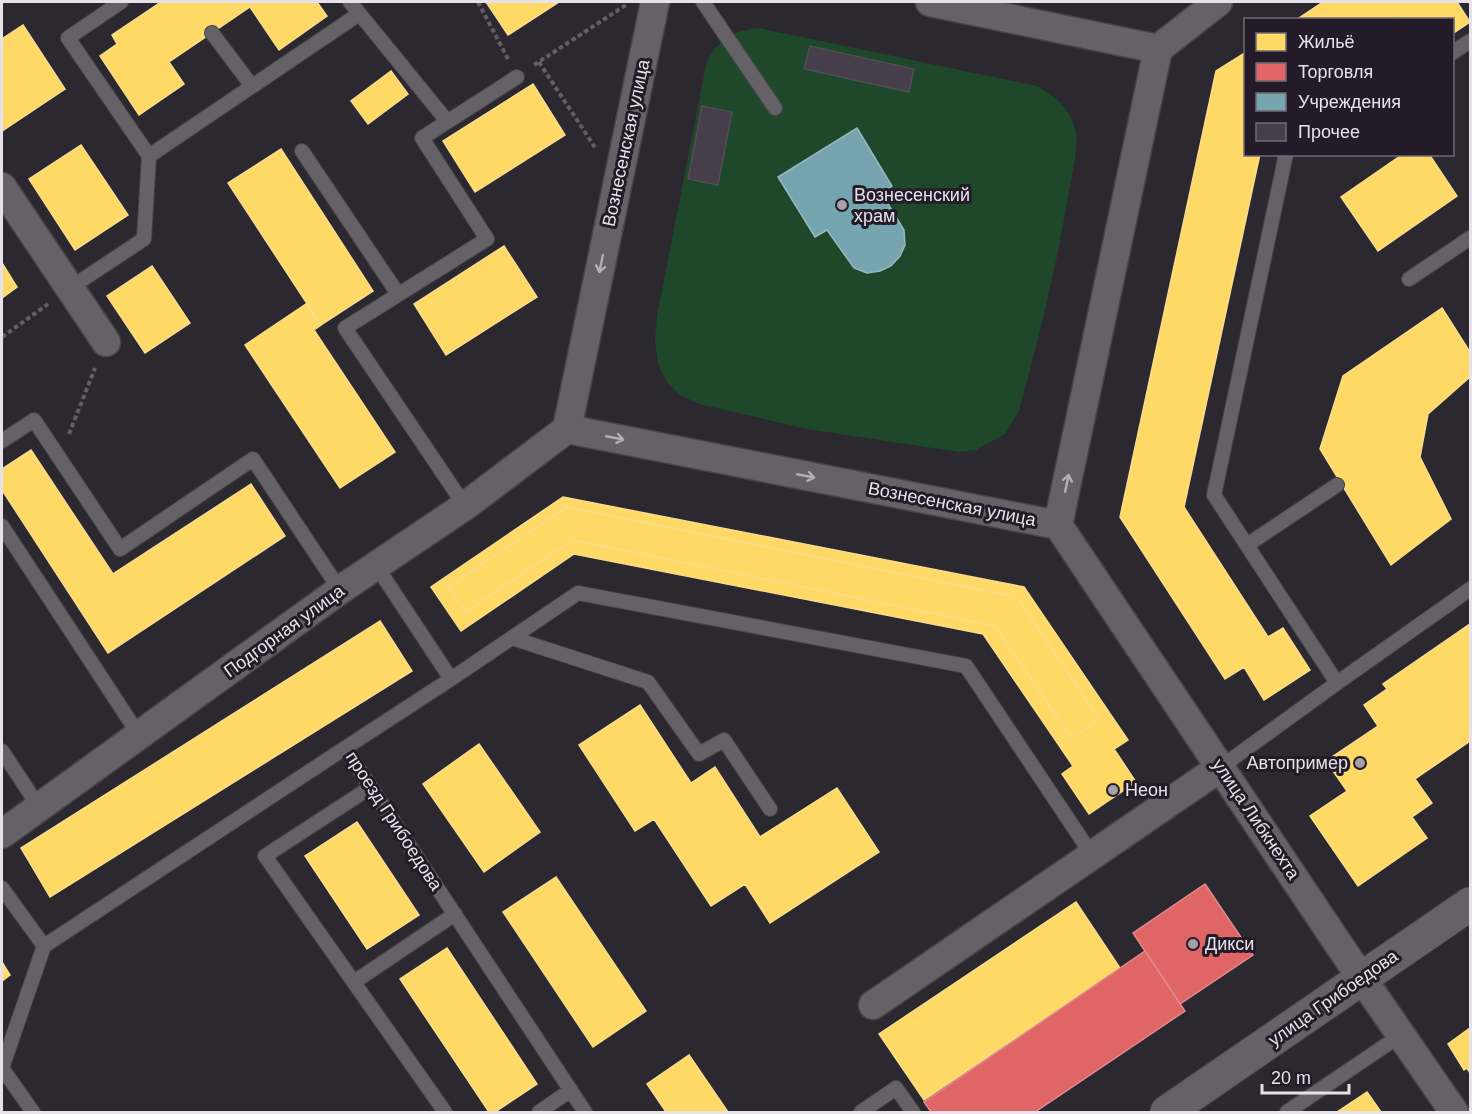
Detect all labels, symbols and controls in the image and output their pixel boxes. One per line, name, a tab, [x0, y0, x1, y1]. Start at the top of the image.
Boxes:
legend	[1244, 18, 1454, 156]
text: Жильё	[1298, 32, 1355, 52]
street label: Вознесенская улица	[598, 57, 654, 228]
text: Торговля	[1298, 62, 1373, 82]
text: Учреждения	[1298, 92, 1401, 112]
text: Прочее	[1298, 122, 1360, 142]
place label: Вознесенский храм	[854, 185, 970, 226]
marker: Вознесенский храм	[835, 198, 849, 212]
one-way arrow	[595, 254, 606, 274]
one-way arrow	[604, 433, 624, 444]
one-way arrow	[796, 471, 815, 482]
one-way arrow	[1062, 473, 1073, 493]
street label: Вознесенская улица	[866, 478, 1039, 530]
street label: Подгорная улица	[220, 580, 349, 681]
street label: проезд Грибоедова	[342, 748, 447, 895]
place label: Автопример	[1247, 753, 1348, 773]
street label: улица Либкнехта	[1208, 755, 1304, 884]
marker: Автопример	[1353, 756, 1367, 770]
place label: Неон	[1125, 780, 1168, 800]
marker: Неон	[1106, 783, 1120, 797]
place label: Дикси	[1205, 934, 1254, 954]
marker: Дикси	[1186, 937, 1200, 951]
street label: улица Грибоедова	[1265, 945, 1402, 1050]
scale bar	[1262, 1057, 1349, 1095]
text: 20 m	[1271, 1068, 1311, 1088]

